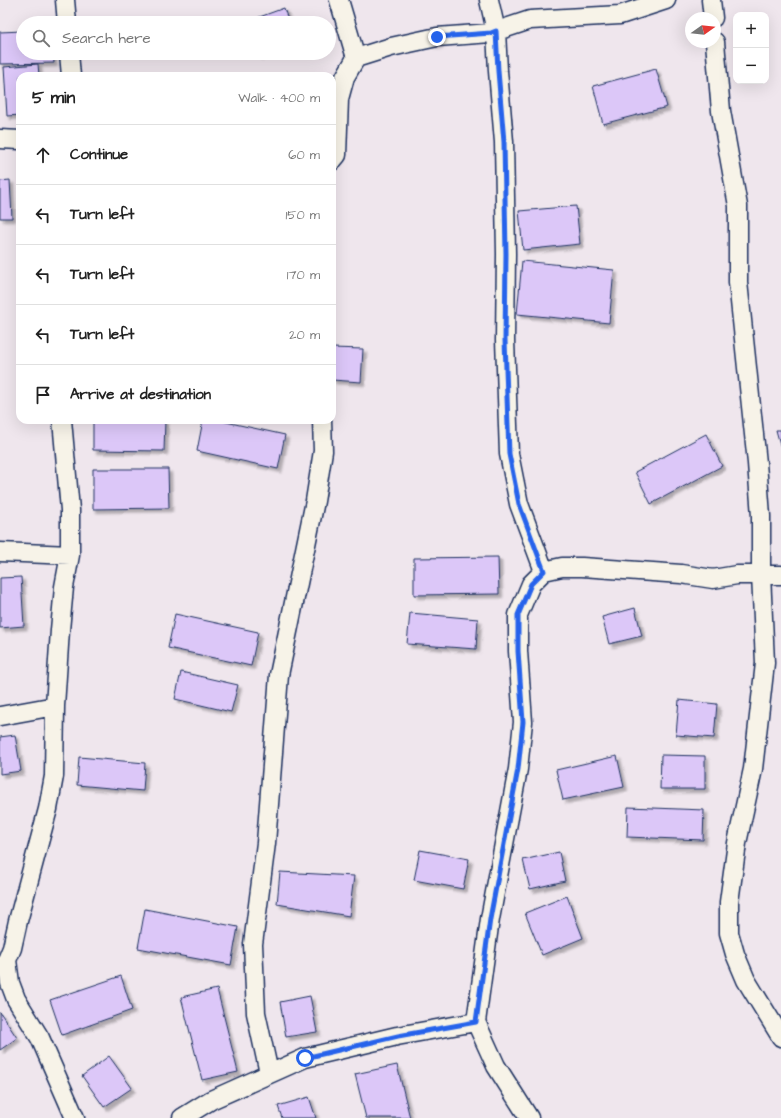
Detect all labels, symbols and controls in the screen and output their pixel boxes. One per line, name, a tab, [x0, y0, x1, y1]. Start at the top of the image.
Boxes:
north arrow	[685, 12, 721, 48]
map controls	[733, 12, 769, 84]
button: +	[733, 12, 769, 48]
search box	[16, 16, 336, 60]
icon: search	[30, 27, 52, 49]
text: Search here	[62, 28, 151, 49]
route end	[428, 28, 446, 46]
button: −	[733, 48, 769, 84]
text: 5 min	[32, 86, 75, 110]
text: Walk · 400 m	[238, 89, 320, 107]
icon: ahead	[32, 144, 54, 166]
text: Continue	[70, 144, 128, 165]
text: 60 m	[288, 146, 320, 164]
icon: left	[32, 204, 54, 226]
text: Turn left	[70, 204, 134, 225]
text: 150 m	[286, 206, 320, 224]
icon: left	[32, 264, 54, 286]
text: Turn left	[70, 264, 134, 285]
text: 170 m	[287, 266, 320, 284]
icon: left	[32, 324, 54, 346]
text: Turn left	[70, 324, 134, 345]
text: 20 m	[289, 326, 320, 344]
icon: arrive	[32, 384, 54, 406]
text: Arrive at destination	[70, 384, 211, 405]
route start	[296, 1049, 314, 1067]

